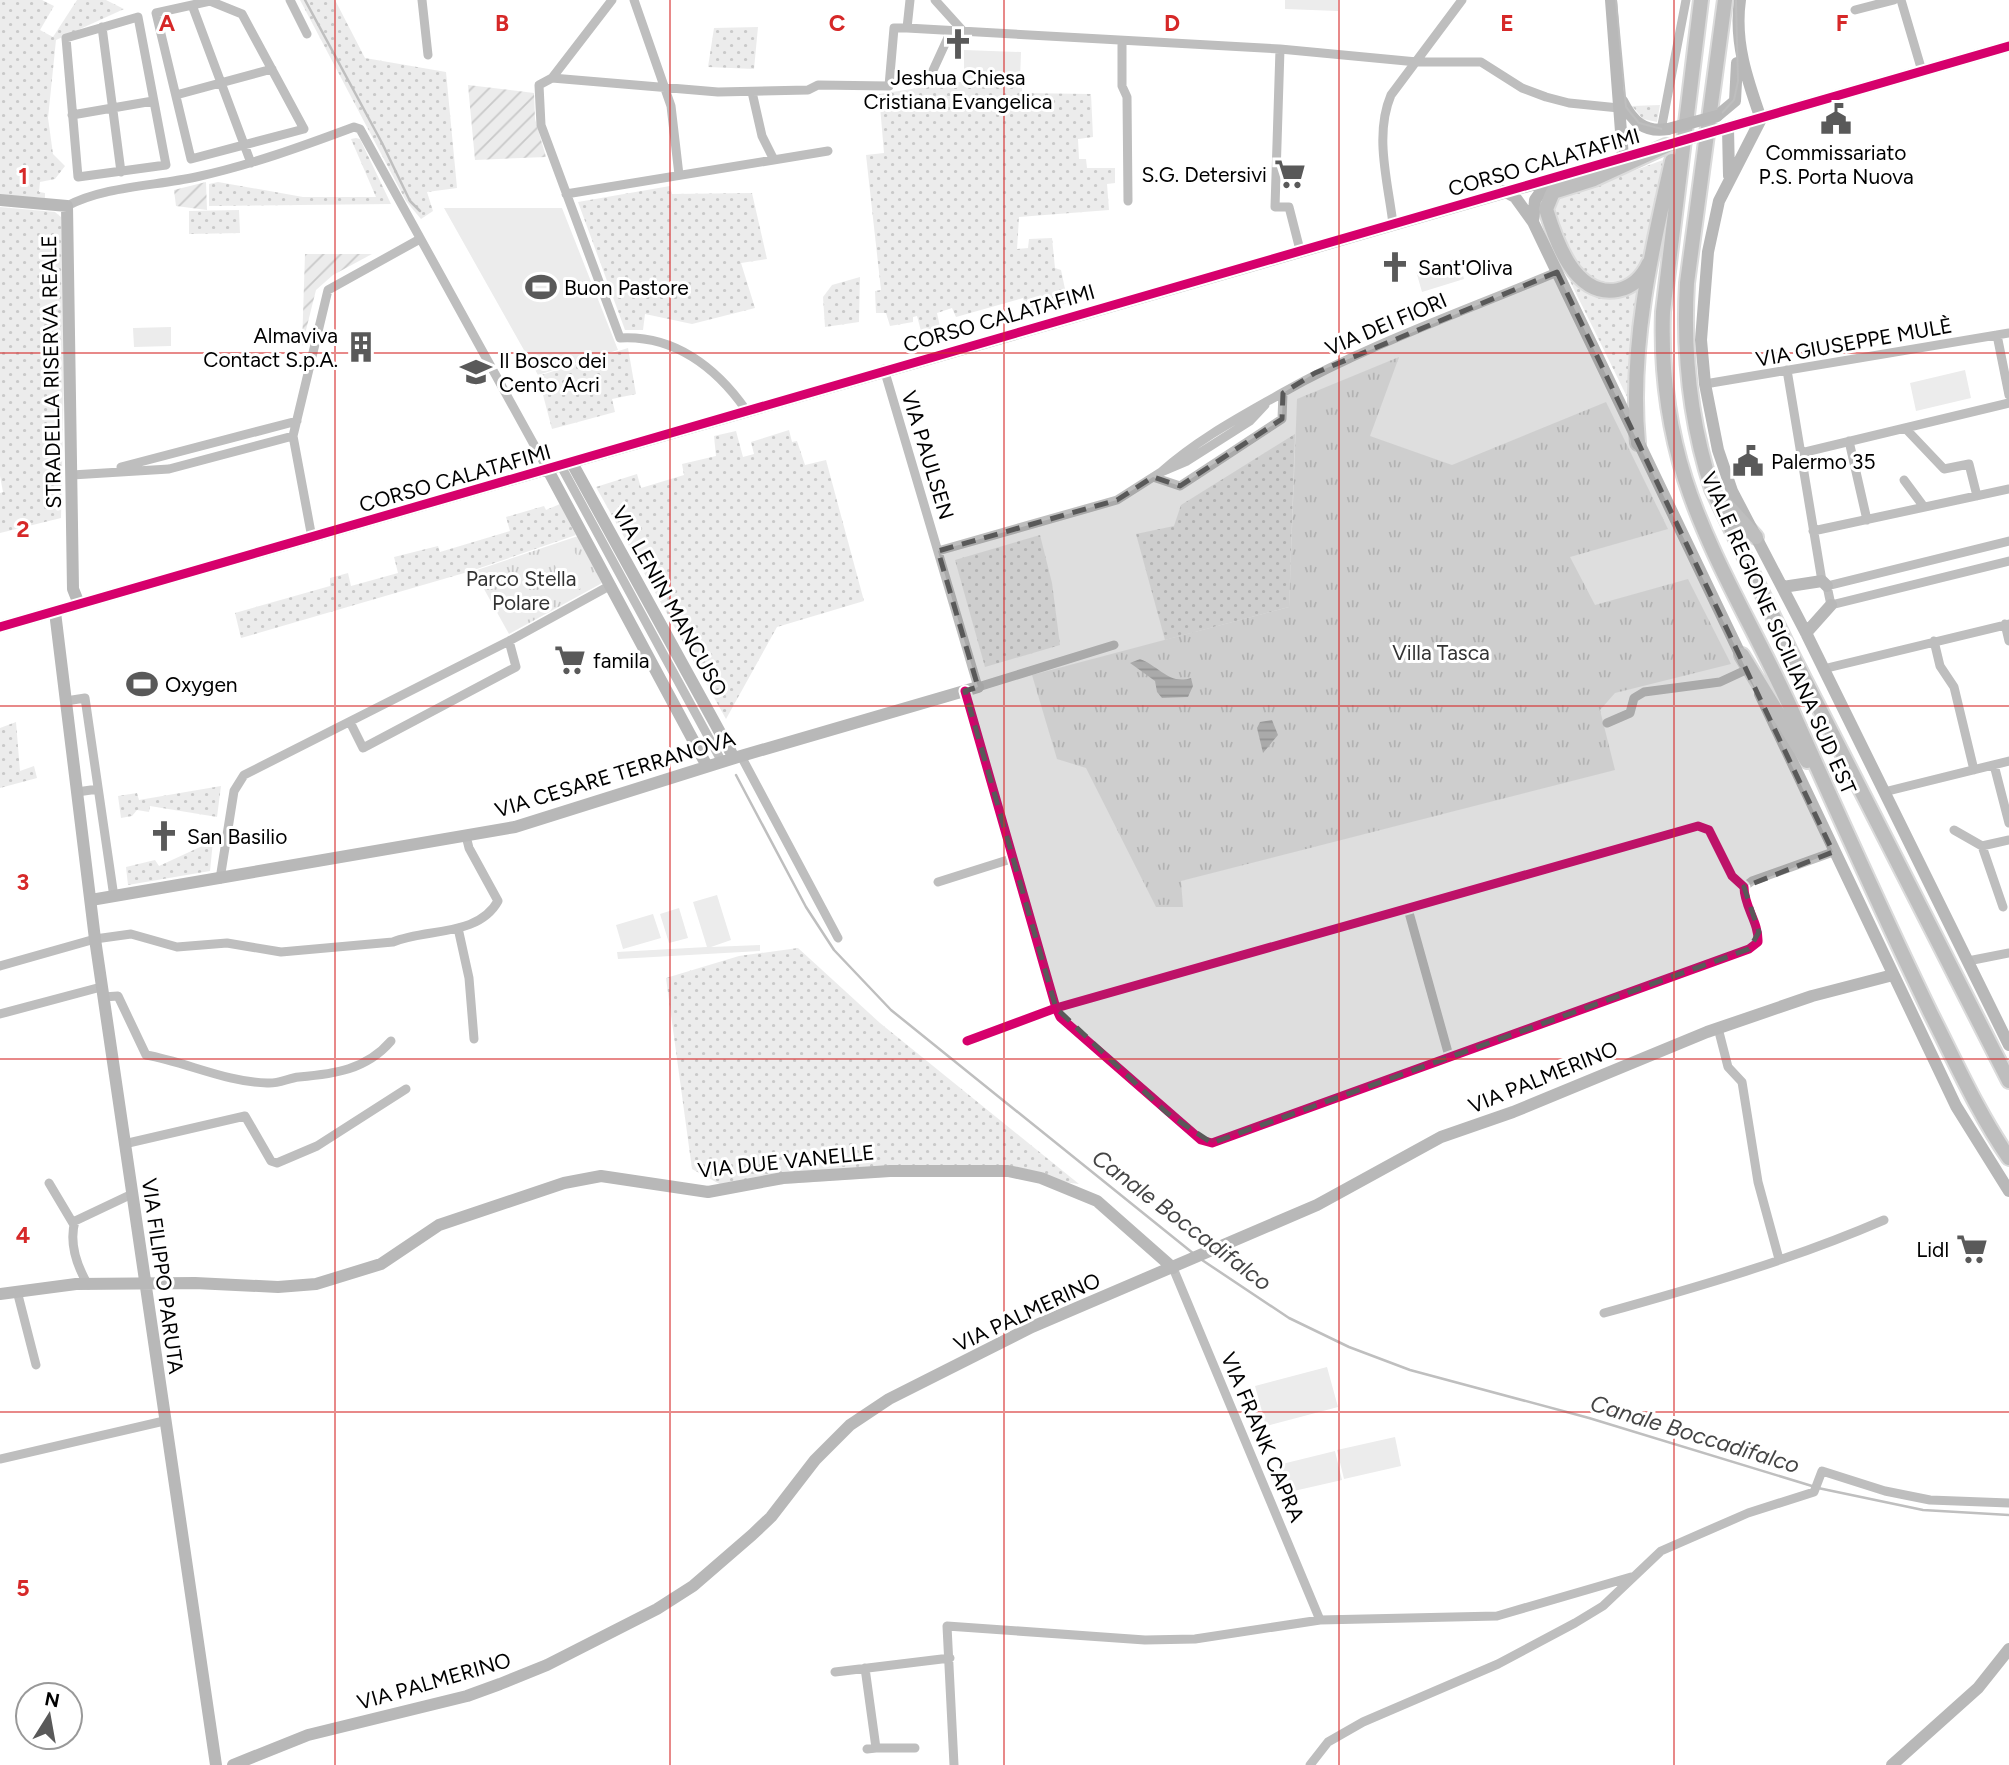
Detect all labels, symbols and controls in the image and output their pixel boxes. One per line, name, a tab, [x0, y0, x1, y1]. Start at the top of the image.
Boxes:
text: A	[159, 9, 176, 37]
text: B	[495, 9, 509, 37]
text: C	[829, 9, 846, 37]
text: D	[1164, 9, 1180, 37]
text: E	[1500, 9, 1514, 37]
text: F	[1836, 9, 1849, 37]
church icon: Jeshua Chiesa Cristiana Evangelica	[941, 27, 975, 61]
place label: Jeshua Chiesa Cristiana Evangelica	[864, 65, 1052, 114]
public building icon: Commissariato P.S. Porta Nuova	[1819, 102, 1853, 136]
street label: CORSO CALATAFIMI	[1445, 123, 1643, 201]
place label: Commissariato P.S. Porta Nuova	[1758, 140, 1914, 189]
supermarket icon: S.G. Detersivi	[1273, 157, 1307, 191]
text: 1	[18, 162, 28, 190]
place label: S.G. Detersivi	[1141, 162, 1267, 187]
street label: STRADELLA RISERVA REALE	[36, 235, 66, 509]
church icon: Sant'Oliva	[1378, 250, 1412, 284]
place label: Sant'Oliva	[1418, 255, 1513, 280]
sports icon: Buon Pastore	[524, 270, 558, 304]
place label: Buon Pastore	[564, 275, 689, 300]
street label: CORSO CALATAFIMI	[900, 279, 1098, 357]
street label: VIA DEI FIORI	[1321, 287, 1451, 361]
street label: VIA GIUSEPPE MULÈ	[1754, 312, 1954, 372]
place label: Almaviva Contact S.p.A.	[203, 323, 338, 372]
building icon: Almaviva Contact S.p.A.	[344, 330, 378, 364]
place label: Il Bosco dei Cento Acri	[499, 348, 607, 397]
school or university icon: Il Bosco dei Cento Acri	[459, 355, 493, 389]
street label: VIA PAULSEN	[897, 388, 959, 522]
street label: CORSO CALATAFIMI	[356, 439, 554, 517]
public building icon: Palermo 35	[1731, 444, 1765, 478]
place label: Palermo 35	[1771, 449, 1876, 474]
street label: VIALE REGIONE SICILIANA SUD EST	[1696, 468, 1862, 798]
street label: VIA LENIN MANCUSO	[607, 501, 733, 701]
text: 2	[16, 515, 30, 543]
park label: Parco Stella Polare	[466, 566, 576, 615]
park label: Villa Tasca	[1392, 640, 1490, 665]
supermarket icon: famila	[553, 643, 587, 677]
place label: famila	[593, 648, 649, 673]
sports icon: Oxygen	[125, 667, 159, 701]
place label: Oxygen	[165, 672, 238, 697]
street label: VIA CESARE TERRANOVA	[492, 726, 738, 822]
church icon: San Basilio	[147, 819, 181, 853]
place label: San Basilio	[187, 824, 287, 849]
text: 3	[17, 868, 29, 896]
street label: VIA PALMERINO	[1465, 1036, 1621, 1118]
street label: VIA DUE VANELLE	[696, 1139, 876, 1183]
water label: Canale Boccadifalco	[1087, 1143, 1277, 1297]
street label: VIA FILIPPO PARUTA	[137, 1176, 189, 1376]
text: 4	[16, 1221, 30, 1249]
supermarket icon: Lidl	[1955, 1232, 1989, 1266]
place label: Lidl	[1916, 1237, 1949, 1262]
street label: VIA PALMERINO	[950, 1267, 1104, 1357]
street label: VIA FRANK CAPRA	[1216, 1349, 1310, 1525]
water label: Canale Boccadifalco	[1587, 1389, 1803, 1479]
text: 5	[16, 1574, 30, 1602]
street label: VIA PALMERINO	[354, 1647, 514, 1715]
north arrow	[14, 1681, 84, 1751]
text: N	[43, 1687, 62, 1712]

